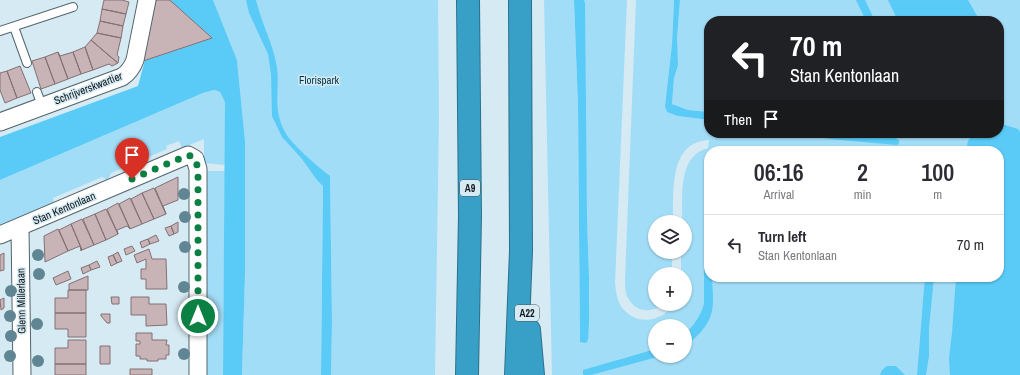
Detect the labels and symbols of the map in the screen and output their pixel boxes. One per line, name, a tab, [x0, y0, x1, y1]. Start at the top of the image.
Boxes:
street label: Schrijverskwartier	[52, 69, 124, 107]
park label: Florispark	[299, 73, 340, 87]
pin	[115, 138, 149, 179]
road number: A9	[460, 180, 480, 196]
street label: Stan Kentonlaan	[31, 189, 97, 227]
street label: Glenn Millerlaan	[13, 268, 29, 334]
position arrow	[177, 295, 219, 337]
road number: A22	[515, 305, 539, 321]

